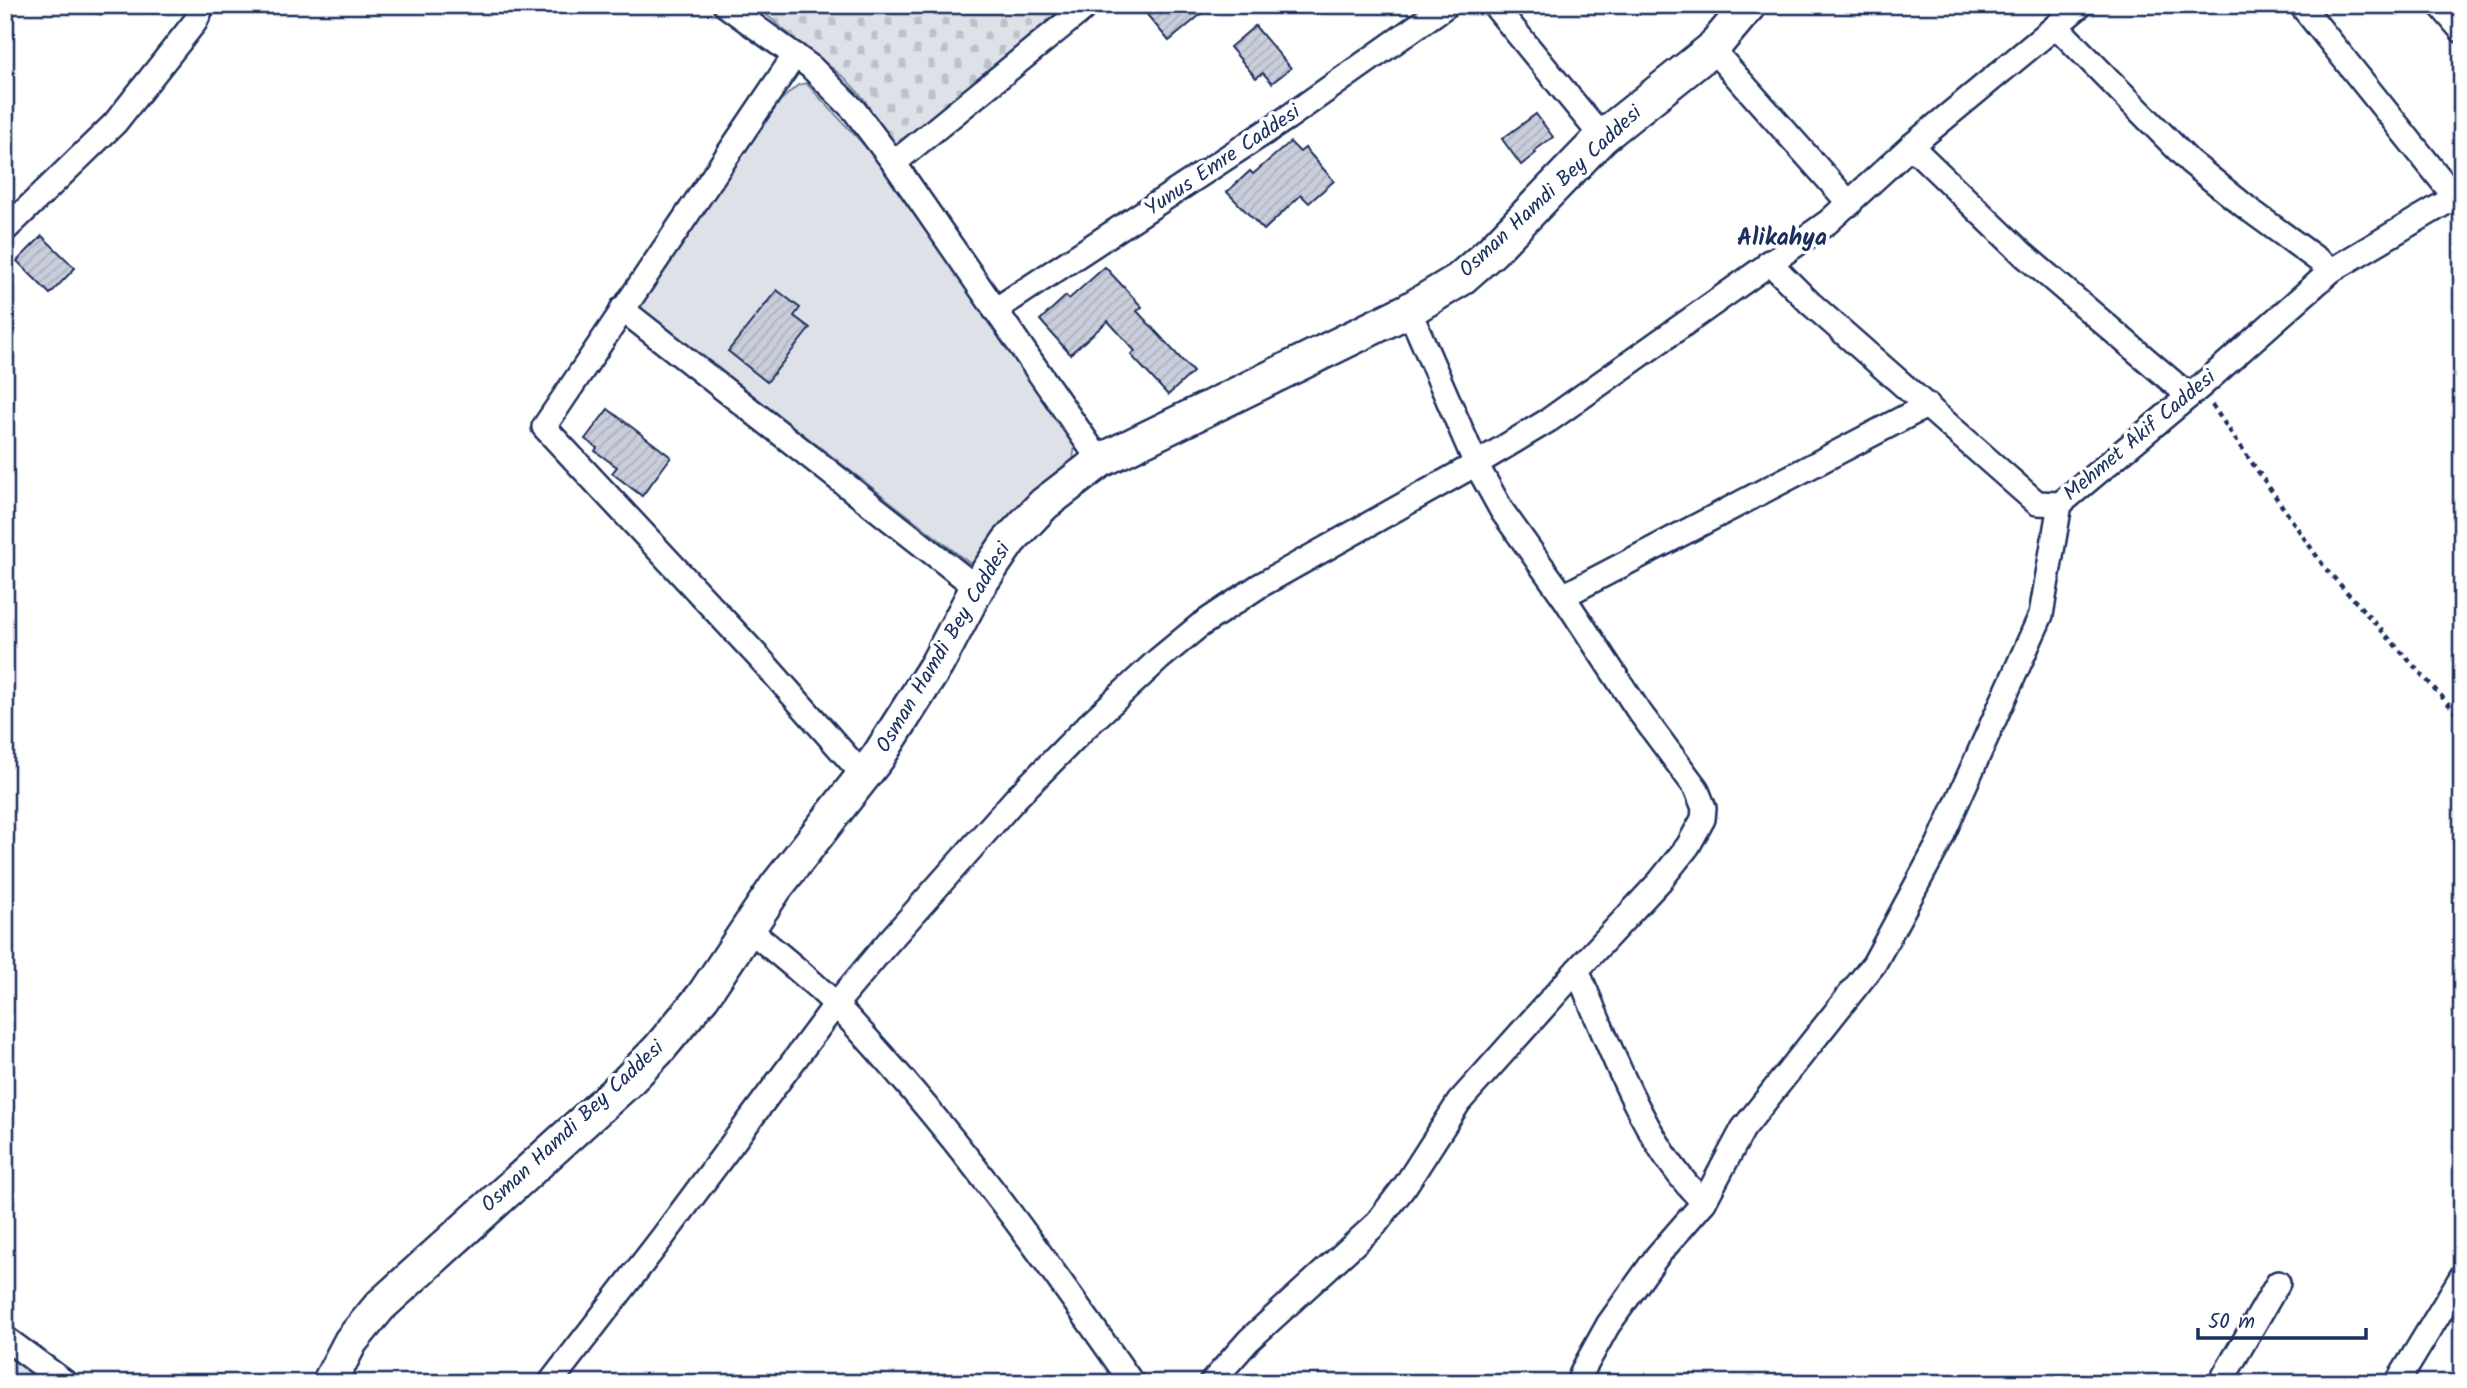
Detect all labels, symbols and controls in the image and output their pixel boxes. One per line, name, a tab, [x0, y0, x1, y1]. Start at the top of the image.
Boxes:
street label: Yunus Emre Caddesi	[1139, 96, 1308, 225]
street label: Osman Hamdi Bey Caddesi	[1452, 97, 1651, 286]
district label: Alikahya	[1737, 219, 1827, 258]
street label: Mehmet Akif Caddesi	[2056, 361, 2224, 510]
street label: Osman Hamdi Bey Caddesi	[868, 536, 1021, 760]
street label: Osman Hamdi Bey Caddesi	[474, 1032, 673, 1221]
scale bar	[2198, 1297, 2366, 1341]
text: 50 m	[2208, 1306, 2255, 1339]

